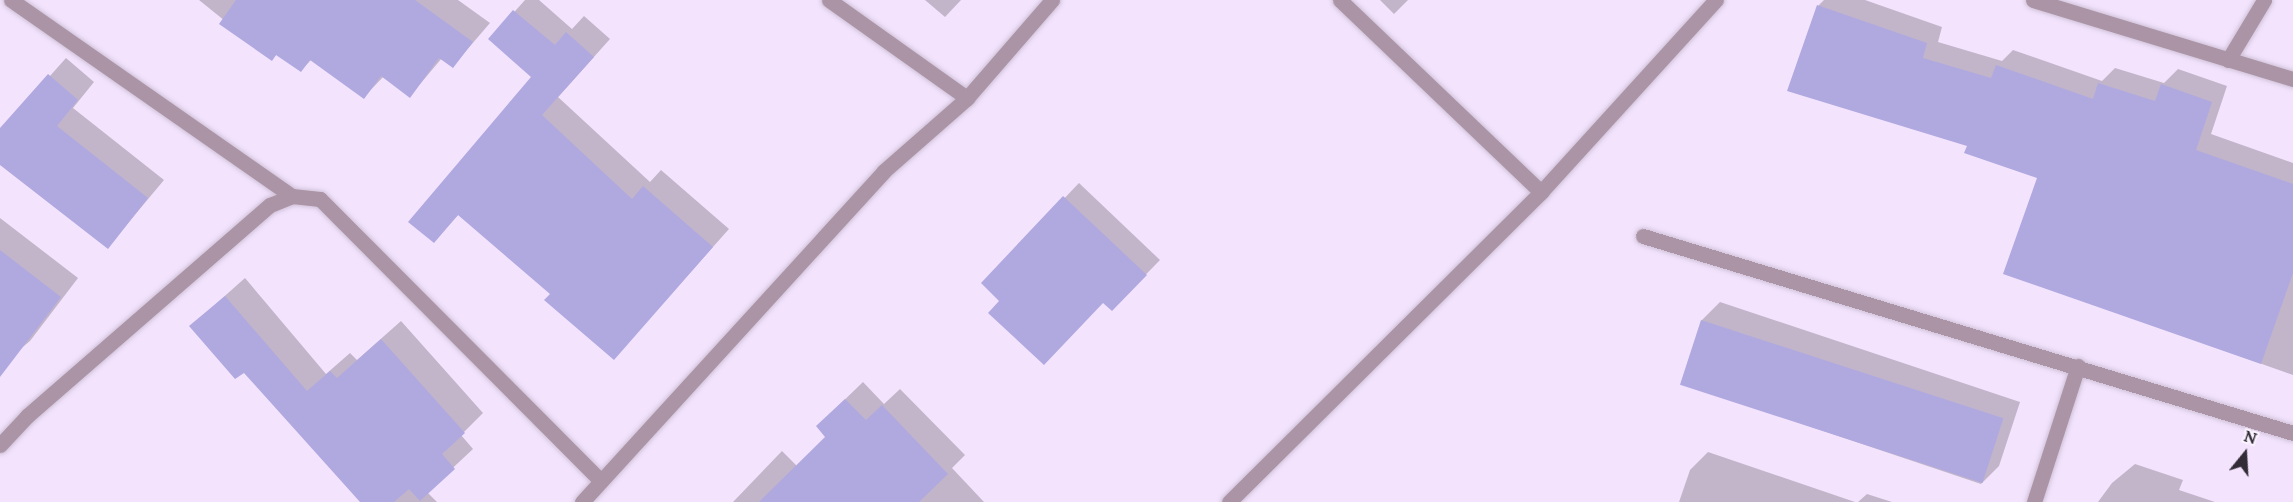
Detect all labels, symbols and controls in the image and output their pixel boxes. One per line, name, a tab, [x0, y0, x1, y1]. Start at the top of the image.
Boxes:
north arrow	[2215, 424, 2275, 484]
text: N	[2242, 425, 2260, 448]

